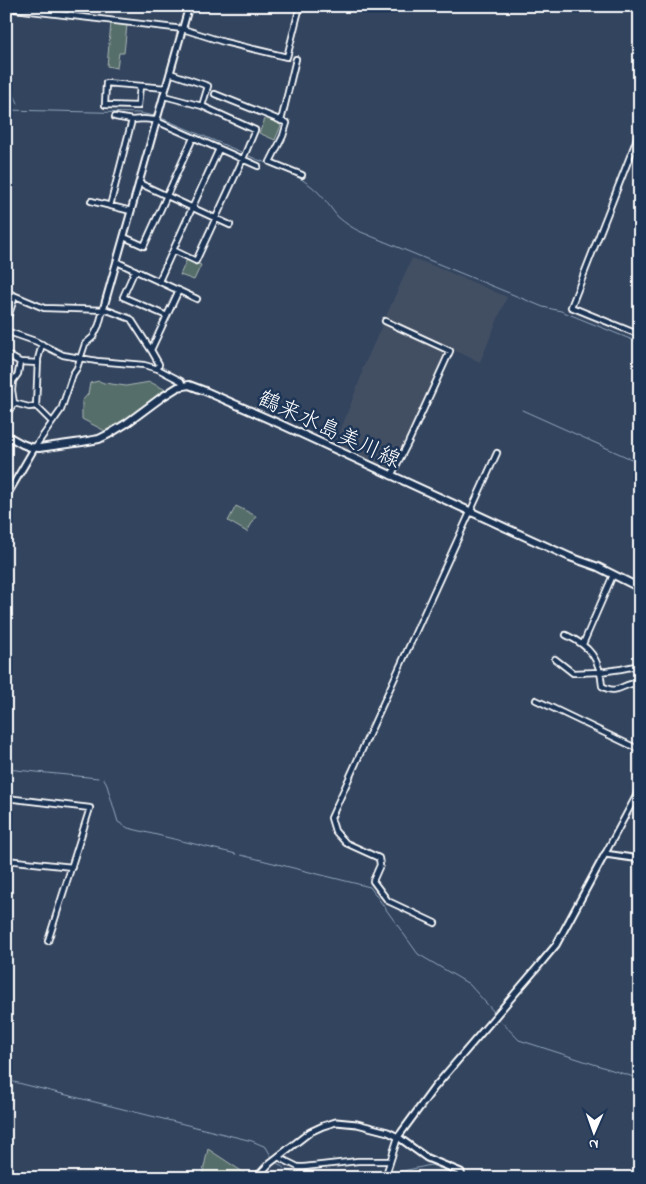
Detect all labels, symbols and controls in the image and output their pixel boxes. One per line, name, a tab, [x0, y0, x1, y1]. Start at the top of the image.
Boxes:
street label: 鶴来水島美川線	[252, 384, 405, 478]
north arrow	[568, 1106, 618, 1156]
text: N	[589, 1133, 599, 1154]

